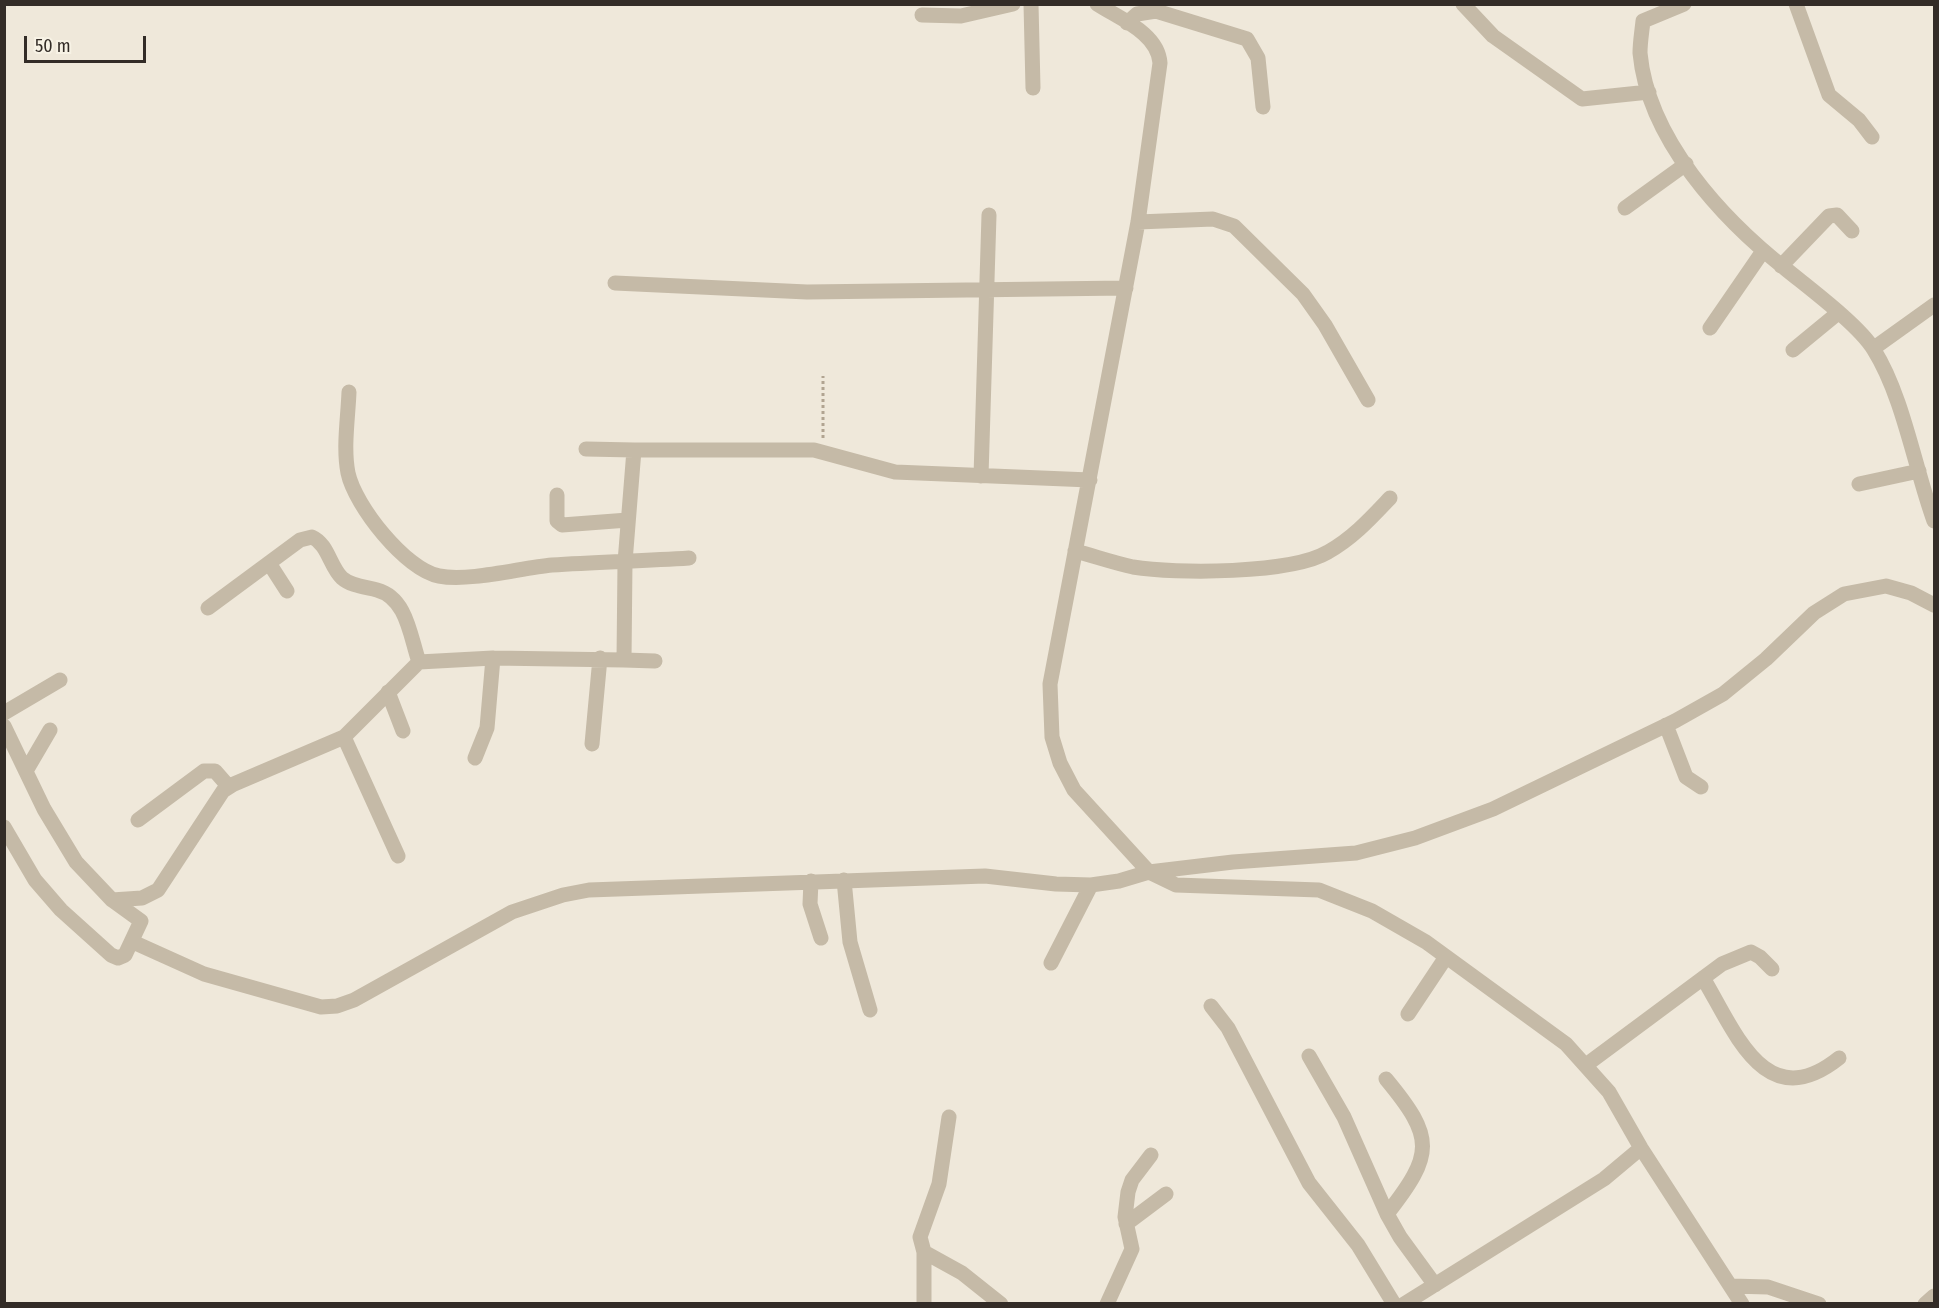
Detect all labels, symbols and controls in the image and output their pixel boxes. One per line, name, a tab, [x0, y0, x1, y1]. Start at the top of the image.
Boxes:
scale bar	[27, 24, 148, 62]
text: 50 m	[35, 35, 71, 57]

